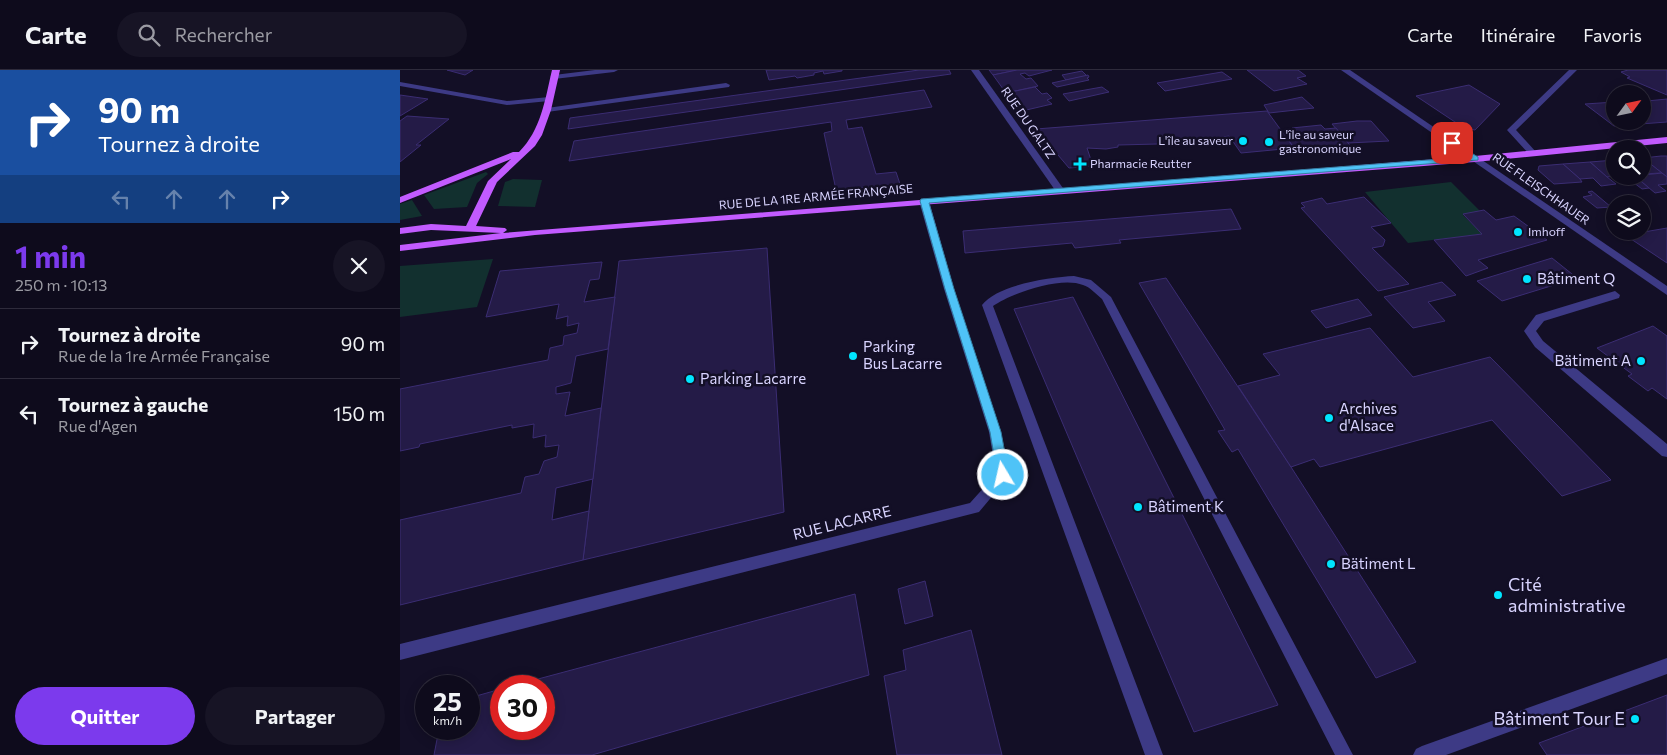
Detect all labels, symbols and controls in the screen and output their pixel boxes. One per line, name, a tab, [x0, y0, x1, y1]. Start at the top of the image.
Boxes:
search box	[117, 12, 467, 57]
text: Carte	[25, 20, 87, 49]
icon: search	[135, 21, 163, 49]
text: Rechercher	[175, 23, 272, 46]
text: Carte	[1407, 24, 1453, 46]
text: Itinéraire	[1481, 24, 1555, 46]
text: Favoris	[1583, 24, 1642, 46]
street label: RUE DU GALTZ	[999, 84, 1059, 161]
north arrow	[1606, 85, 1651, 130]
map controls	[1606, 85, 1651, 240]
text: 90 m	[98, 87, 180, 130]
icon: right	[15, 90, 80, 155]
pin	[1431, 122, 1473, 164]
place label: L'île au saveur gastronomique	[1279, 127, 1361, 155]
icon: arrive	[1438, 129, 1466, 157]
text: Tournez à droite	[98, 130, 260, 157]
place label: L'île au saveur	[1158, 133, 1233, 147]
marker: L'île au saveur	[1237, 135, 1249, 147]
marker: L'île au saveur gastronomique	[1263, 136, 1275, 148]
button: search	[1606, 140, 1651, 185]
street label: RUE FLEISCHHAUER	[1490, 149, 1593, 227]
place label: Pharmacie Reutter	[1090, 156, 1192, 170]
marker: Pharmacie Reutter	[1074, 158, 1086, 170]
street label: RUE DE LA 1RE ARMÉE FRANÇAISE	[718, 181, 914, 211]
icon: left	[107, 185, 135, 213]
icon: ahead	[160, 185, 188, 213]
icon: ahead	[213, 185, 241, 213]
icon: right	[266, 185, 294, 213]
button: layers	[1606, 195, 1651, 240]
place label: Imhoff	[1528, 224, 1566, 238]
marker: Imhoff	[1512, 226, 1524, 238]
text: 1 min	[15, 237, 86, 274]
button: close	[333, 240, 385, 292]
place label: Bâtiment Q	[1537, 269, 1615, 287]
marker: Bâtiment Q	[1521, 273, 1533, 285]
text: 250 m · 10:13	[15, 275, 107, 294]
text: Tournez à droite	[58, 323, 200, 346]
icon: right	[15, 330, 43, 358]
text: 90 m	[341, 332, 385, 355]
place label: Parking Bus Lacarre	[863, 337, 942, 372]
text: Rue de la 1re Armée Française	[58, 346, 270, 365]
marker: Parking Bus Lacarre	[847, 350, 859, 362]
place label: Bätiment A	[1555, 351, 1631, 369]
marker: Bätiment A	[1635, 355, 1647, 367]
place label: Parking Lacarre	[700, 369, 806, 387]
marker: Parking Lacarre	[684, 373, 696, 385]
text: Tournez à gauche	[58, 393, 208, 416]
place label: Archives d'Alsace	[1339, 399, 1397, 434]
icon: left	[15, 400, 43, 428]
text: 150 m	[333, 402, 385, 425]
marker: Archives d'Alsace	[1323, 412, 1335, 424]
text: Rue d'Agen	[58, 416, 137, 435]
position arrow	[976, 448, 1028, 500]
place label: Bâtiment K	[1148, 497, 1224, 515]
street label: RUE LACARRE	[791, 501, 893, 543]
marker: Bâtiment K	[1132, 501, 1144, 513]
place label: Bätiment L	[1341, 554, 1416, 572]
marker: Bätiment L	[1325, 558, 1337, 570]
place label: Cité administrative	[1508, 573, 1625, 616]
marker: Cité administrative	[1492, 589, 1504, 601]
speed limit sign: 30	[490, 675, 555, 740]
text: 25	[433, 686, 462, 716]
button: Quitter	[15, 687, 195, 745]
button: Partager	[205, 687, 385, 745]
place label: Bâtiment Tour E	[1493, 707, 1625, 729]
text: km/h	[433, 713, 462, 727]
marker: Bâtiment Tour E	[1629, 713, 1641, 725]

